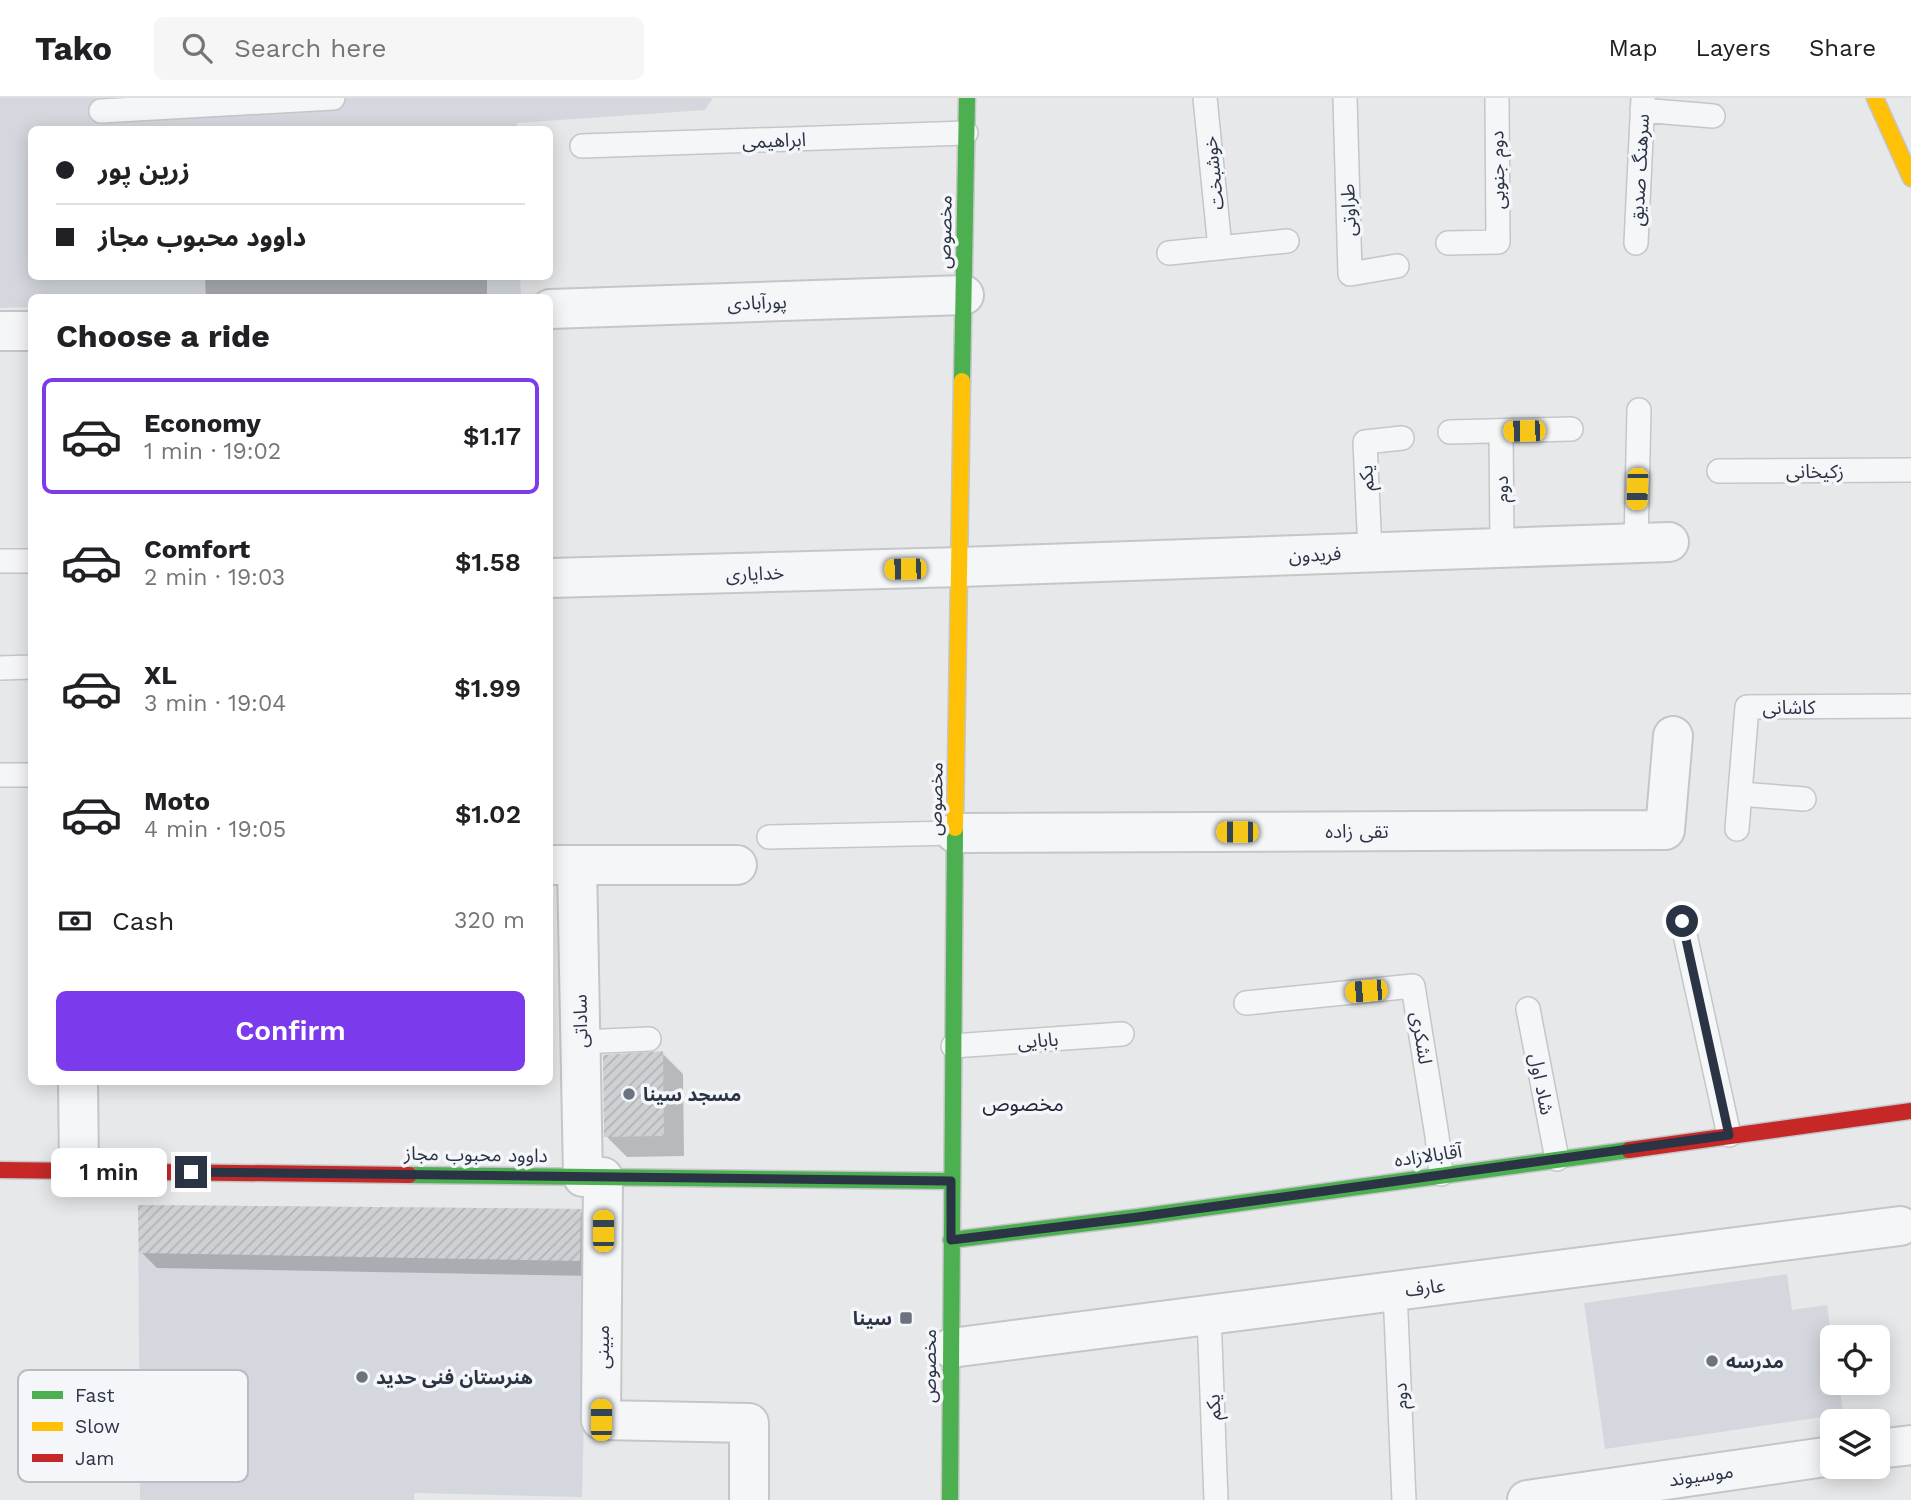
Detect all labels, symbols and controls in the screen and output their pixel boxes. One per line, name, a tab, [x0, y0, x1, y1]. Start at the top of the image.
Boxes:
search box	[154, 17, 644, 80]
text: Tako	[35, 29, 112, 68]
icon: search	[178, 29, 216, 67]
text: Search here	[234, 33, 387, 63]
text: Map	[1609, 34, 1657, 62]
text: Layers	[1695, 34, 1771, 62]
text: Share	[1809, 34, 1876, 62]
street label: سرهنگ صدیق	[1625, 113, 1654, 227]
street label: ابراهیمی	[742, 128, 806, 153]
street label: دوم جنوبی	[1485, 130, 1513, 210]
street label: خوشبخت	[1198, 135, 1229, 211]
text: زرین پور	[98, 155, 190, 185]
street label: طراوتی	[1336, 183, 1361, 237]
street label: مخصوص	[932, 195, 957, 269]
text: داوود محبوب مجاز	[98, 222, 306, 252]
street label: پورآبادی	[727, 290, 787, 316]
text: Choose a ride	[56, 317, 270, 355]
icon: car	[60, 405, 123, 468]
text: Economy	[144, 408, 261, 438]
car	[1503, 420, 1546, 442]
text: $1.17	[463, 421, 521, 451]
text: 1 min · 19:02	[144, 438, 281, 465]
street label: زکیخانی	[1786, 460, 1844, 483]
street label: یکم	[1354, 464, 1382, 492]
car	[1626, 468, 1649, 510]
street label: دوم	[1490, 476, 1516, 502]
icon: car	[60, 531, 123, 594]
text: Comfort	[144, 534, 250, 564]
street label: فریدون	[1288, 542, 1342, 567]
text: $1.58	[455, 547, 521, 577]
car	[884, 558, 927, 580]
street label: خدایاری	[725, 561, 785, 586]
text: 2 min · 19:03	[144, 564, 285, 591]
icon: car	[60, 657, 123, 720]
text: XL	[144, 660, 177, 690]
text: $1.99	[454, 673, 521, 703]
text: 3 min · 19:04	[144, 690, 286, 717]
street label: کاشانی	[1763, 696, 1817, 719]
street label: مخصوص	[923, 762, 948, 836]
icon: car	[60, 783, 123, 846]
text: Moto	[144, 786, 210, 816]
text: $1.02	[455, 799, 521, 829]
text: 4 min · 19:05	[144, 816, 286, 843]
street label: تقی زاده	[1325, 820, 1389, 843]
car	[1217, 822, 1259, 843]
icon: cash	[56, 902, 94, 940]
route start	[1666, 905, 1698, 937]
text: Cash	[112, 906, 174, 936]
text: 320 m	[454, 907, 525, 934]
car	[1345, 979, 1388, 1003]
button: Confirm	[56, 991, 525, 1071]
street label: ساداتی	[569, 994, 592, 1048]
street label: لشکری	[1406, 1010, 1437, 1066]
street label: بابایی	[1017, 1028, 1059, 1053]
street label: شاد اول	[1524, 1051, 1559, 1117]
place label: مسجد سینا	[643, 1083, 741, 1106]
marker: مسجد سینا	[621, 1086, 637, 1102]
district label: مخصوص	[982, 1091, 1064, 1116]
street label: آقابالازاده	[1393, 1139, 1465, 1172]
street label: داوود محبوب مجاز	[403, 1142, 548, 1167]
callout: 1 min	[51, 1148, 166, 1196]
route end	[175, 1156, 207, 1188]
text: 1 min	[79, 1159, 139, 1186]
car	[593, 1210, 614, 1252]
street label: عارف	[1404, 1274, 1446, 1301]
place label: سینا	[853, 1307, 892, 1330]
marker: سینا	[898, 1310, 914, 1326]
street label: مبینی	[591, 1325, 614, 1369]
map controls	[1820, 1325, 1890, 1479]
button: locate	[1820, 1325, 1890, 1395]
street label: مخصوص	[918, 1329, 941, 1403]
place label: مدرسه	[1726, 1350, 1784, 1373]
marker: مدرسه	[1704, 1353, 1720, 1369]
place label: هنرستان فنی حدید	[376, 1366, 533, 1389]
marker: هنرستان فنی حدید	[354, 1369, 370, 1385]
legend	[18, 1370, 248, 1482]
street label: دوم	[1389, 1382, 1415, 1410]
text: Fast	[75, 1384, 114, 1407]
street label: یکم	[1202, 1393, 1228, 1420]
car	[591, 1399, 612, 1441]
button: layers	[1820, 1409, 1890, 1479]
text: Slow	[75, 1415, 120, 1438]
text: Jam	[75, 1447, 114, 1470]
street label: موسیوند	[1667, 1460, 1735, 1491]

